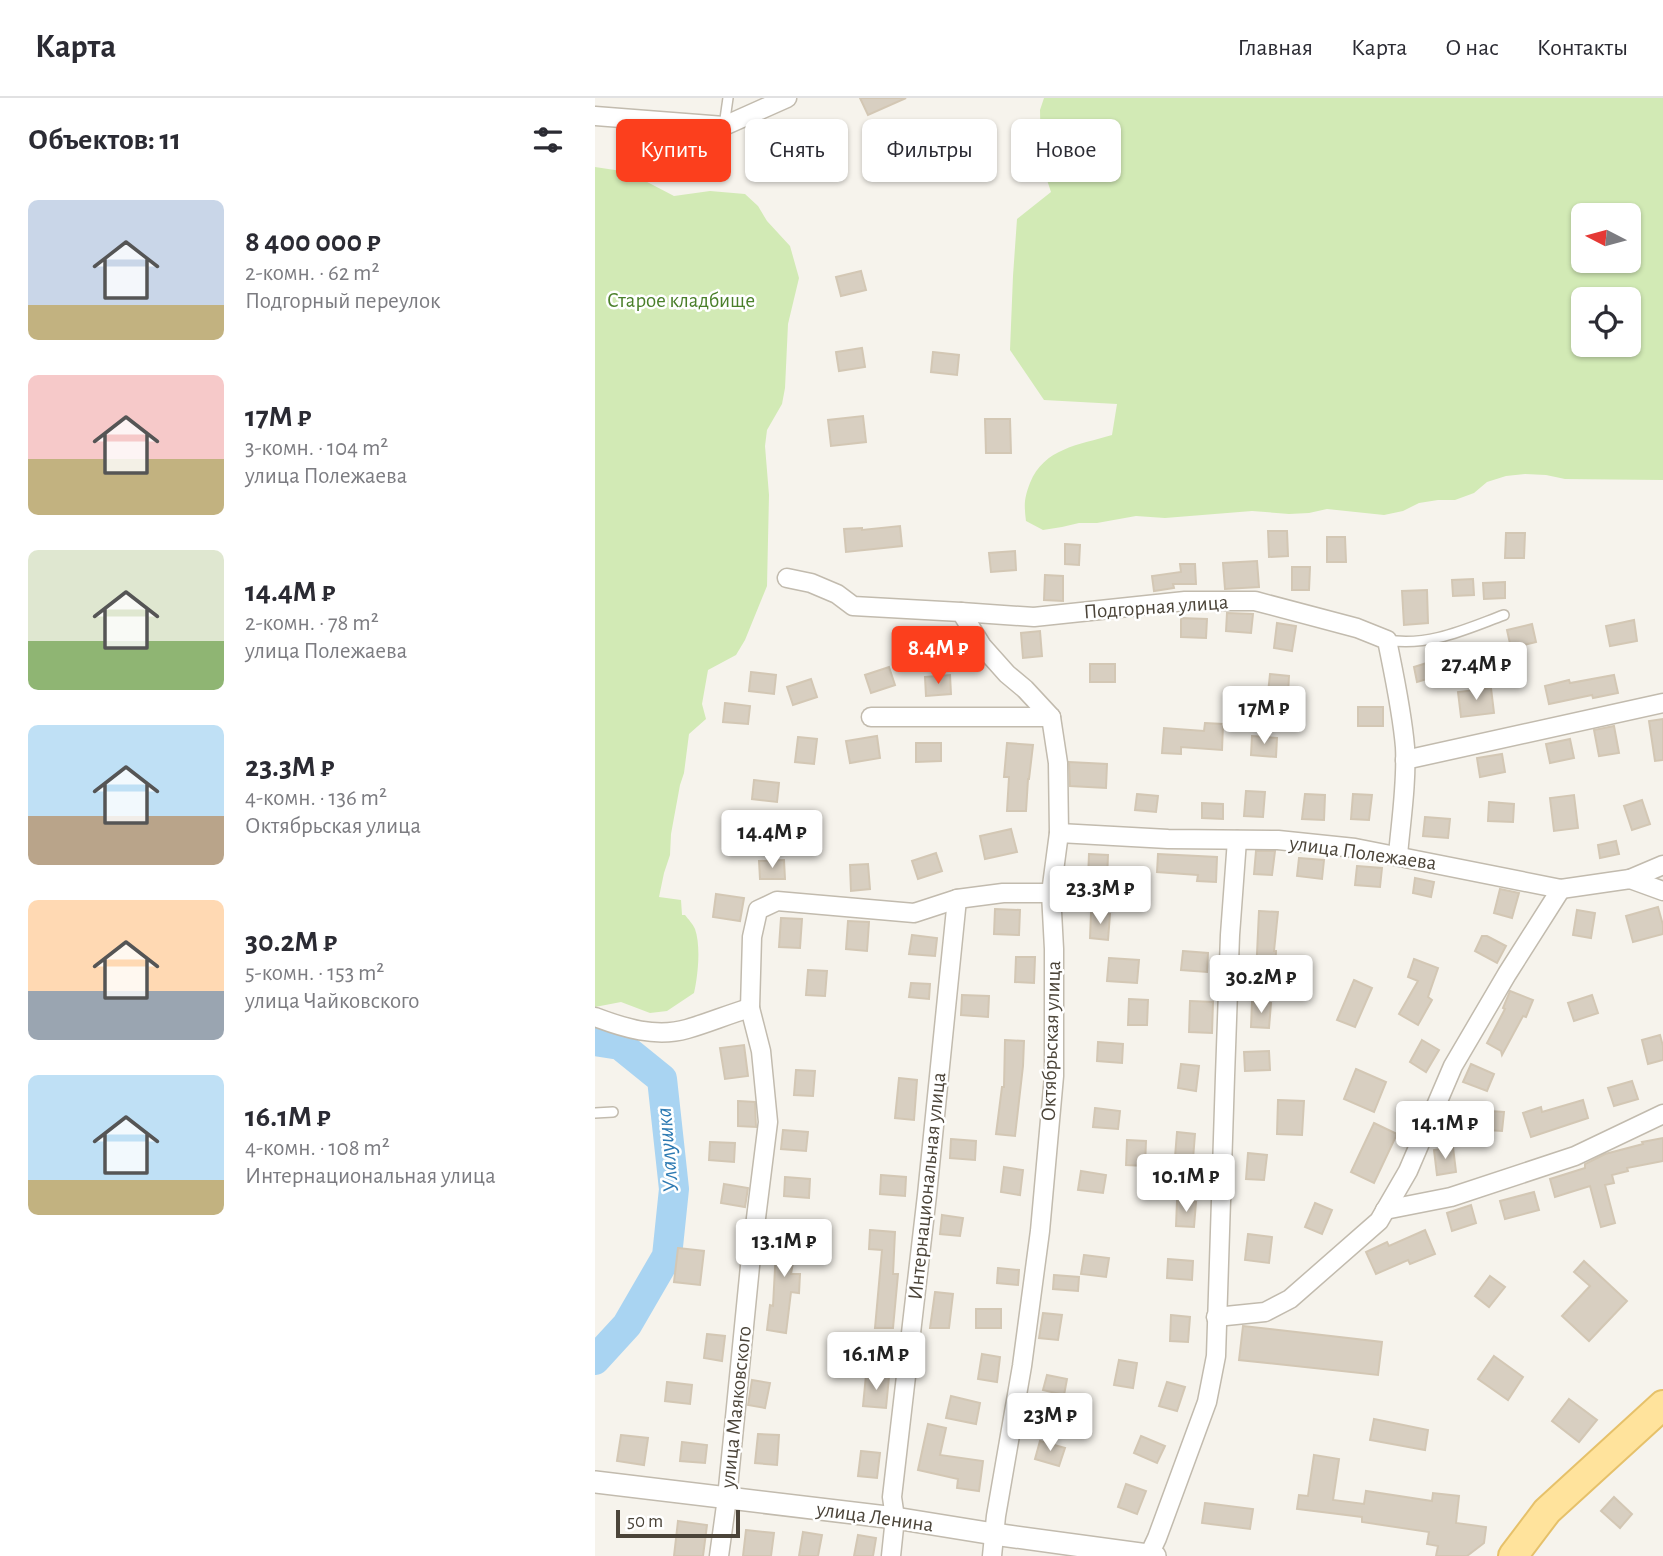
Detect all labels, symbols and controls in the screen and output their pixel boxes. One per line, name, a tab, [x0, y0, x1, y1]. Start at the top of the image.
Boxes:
text: Карта	[35, 31, 116, 64]
text: Главная	[1238, 36, 1313, 60]
text: Карта	[1351, 36, 1407, 60]
text: О нас	[1445, 36, 1499, 60]
text: Контакты	[1537, 36, 1628, 60]
chip: Купить	[616, 119, 731, 182]
chip: Снять	[745, 119, 848, 182]
chip: Фильтры	[862, 119, 997, 182]
chip: Новое	[1011, 119, 1121, 182]
icon: filters	[529, 121, 567, 159]
text: Объектов: 11	[28, 125, 181, 155]
north arrow	[1571, 203, 1641, 273]
map controls	[1571, 203, 1641, 357]
text: 8 400 000 ₽	[245, 227, 381, 257]
icon: home	[84, 228, 168, 312]
text: 2-комн. · 62 m²	[245, 262, 379, 285]
button: locate	[1571, 287, 1641, 357]
text: Подгорный переулок	[245, 290, 440, 313]
park label: Старое кладбище	[607, 290, 755, 311]
text: 17M ₽	[245, 402, 311, 432]
icon: home	[84, 403, 168, 487]
text: 3-комн. · 104 m²	[245, 437, 388, 460]
text: улица Полежаева	[245, 465, 407, 488]
text: 14.4M ₽	[245, 577, 335, 607]
icon: home	[84, 578, 168, 662]
street label: Подгорная улица	[1083, 591, 1230, 623]
text: 2-комн. · 78 m²	[245, 612, 379, 635]
pin: 8.4M ₽	[881, 626, 995, 686]
text: 8.4M ₽	[908, 637, 968, 660]
text: улица Полежаева	[245, 640, 407, 663]
pin: 27.4M ₽	[1411, 642, 1541, 702]
text: 27.4M ₽	[1441, 653, 1511, 676]
pin: 17M ₽	[1215, 686, 1313, 746]
text: 17M ₽	[1239, 697, 1289, 720]
text: 23.3M ₽	[245, 752, 334, 782]
icon: home	[84, 753, 168, 837]
text: 4-комн. · 136 m²	[245, 787, 387, 810]
pin: 14.4M ₽	[707, 810, 837, 870]
text: Октябрьская улица	[245, 815, 421, 838]
text: 14.4M ₽	[737, 821, 807, 844]
street label: улица Полежаева	[1287, 832, 1438, 874]
pin: 23.3M ₽	[1035, 866, 1165, 926]
text: 23.3M ₽	[1066, 877, 1134, 900]
text: 30.2M ₽	[245, 927, 337, 957]
icon: home	[84, 928, 168, 1012]
pin: 30.2M ₽	[1196, 956, 1326, 1015]
street label: Октябрьская улица	[1038, 960, 1064, 1122]
text: 5-комн. · 153 m²	[245, 962, 384, 985]
text: 30.2M ₽	[1226, 966, 1296, 989]
text: улица Чайковского	[245, 990, 419, 1013]
street label: Интернациональная улица	[905, 1071, 949, 1301]
text: 16.1M ₽	[245, 1102, 330, 1132]
pin: 14.1M ₽	[1380, 1102, 1510, 1161]
icon: home	[84, 1103, 168, 1187]
water label: Улалушка	[653, 1106, 683, 1194]
text: 14.1M ₽	[1412, 1112, 1478, 1135]
text: 4-комн. · 108 m²	[245, 1137, 390, 1160]
pin: 10.1M ₽	[1121, 1154, 1251, 1214]
text: Интернациональная улица	[245, 1165, 496, 1188]
text: 10.1M ₽	[1153, 1165, 1219, 1188]
pin: 13.1M ₽	[719, 1220, 849, 1279]
text: 13.1M ₽	[752, 1230, 816, 1253]
street label: улица Маяковского	[717, 1325, 755, 1490]
pin: 16.1M ₽	[811, 1332, 941, 1392]
text: 16.1M ₽	[843, 1343, 909, 1366]
pin: 23M ₽	[1001, 1394, 1099, 1453]
text: 23M ₽	[1023, 1404, 1077, 1427]
street label: улица Ленина	[814, 1498, 935, 1536]
scale bar	[616, 1507, 740, 1539]
text: 50 m	[627, 1512, 663, 1531]

